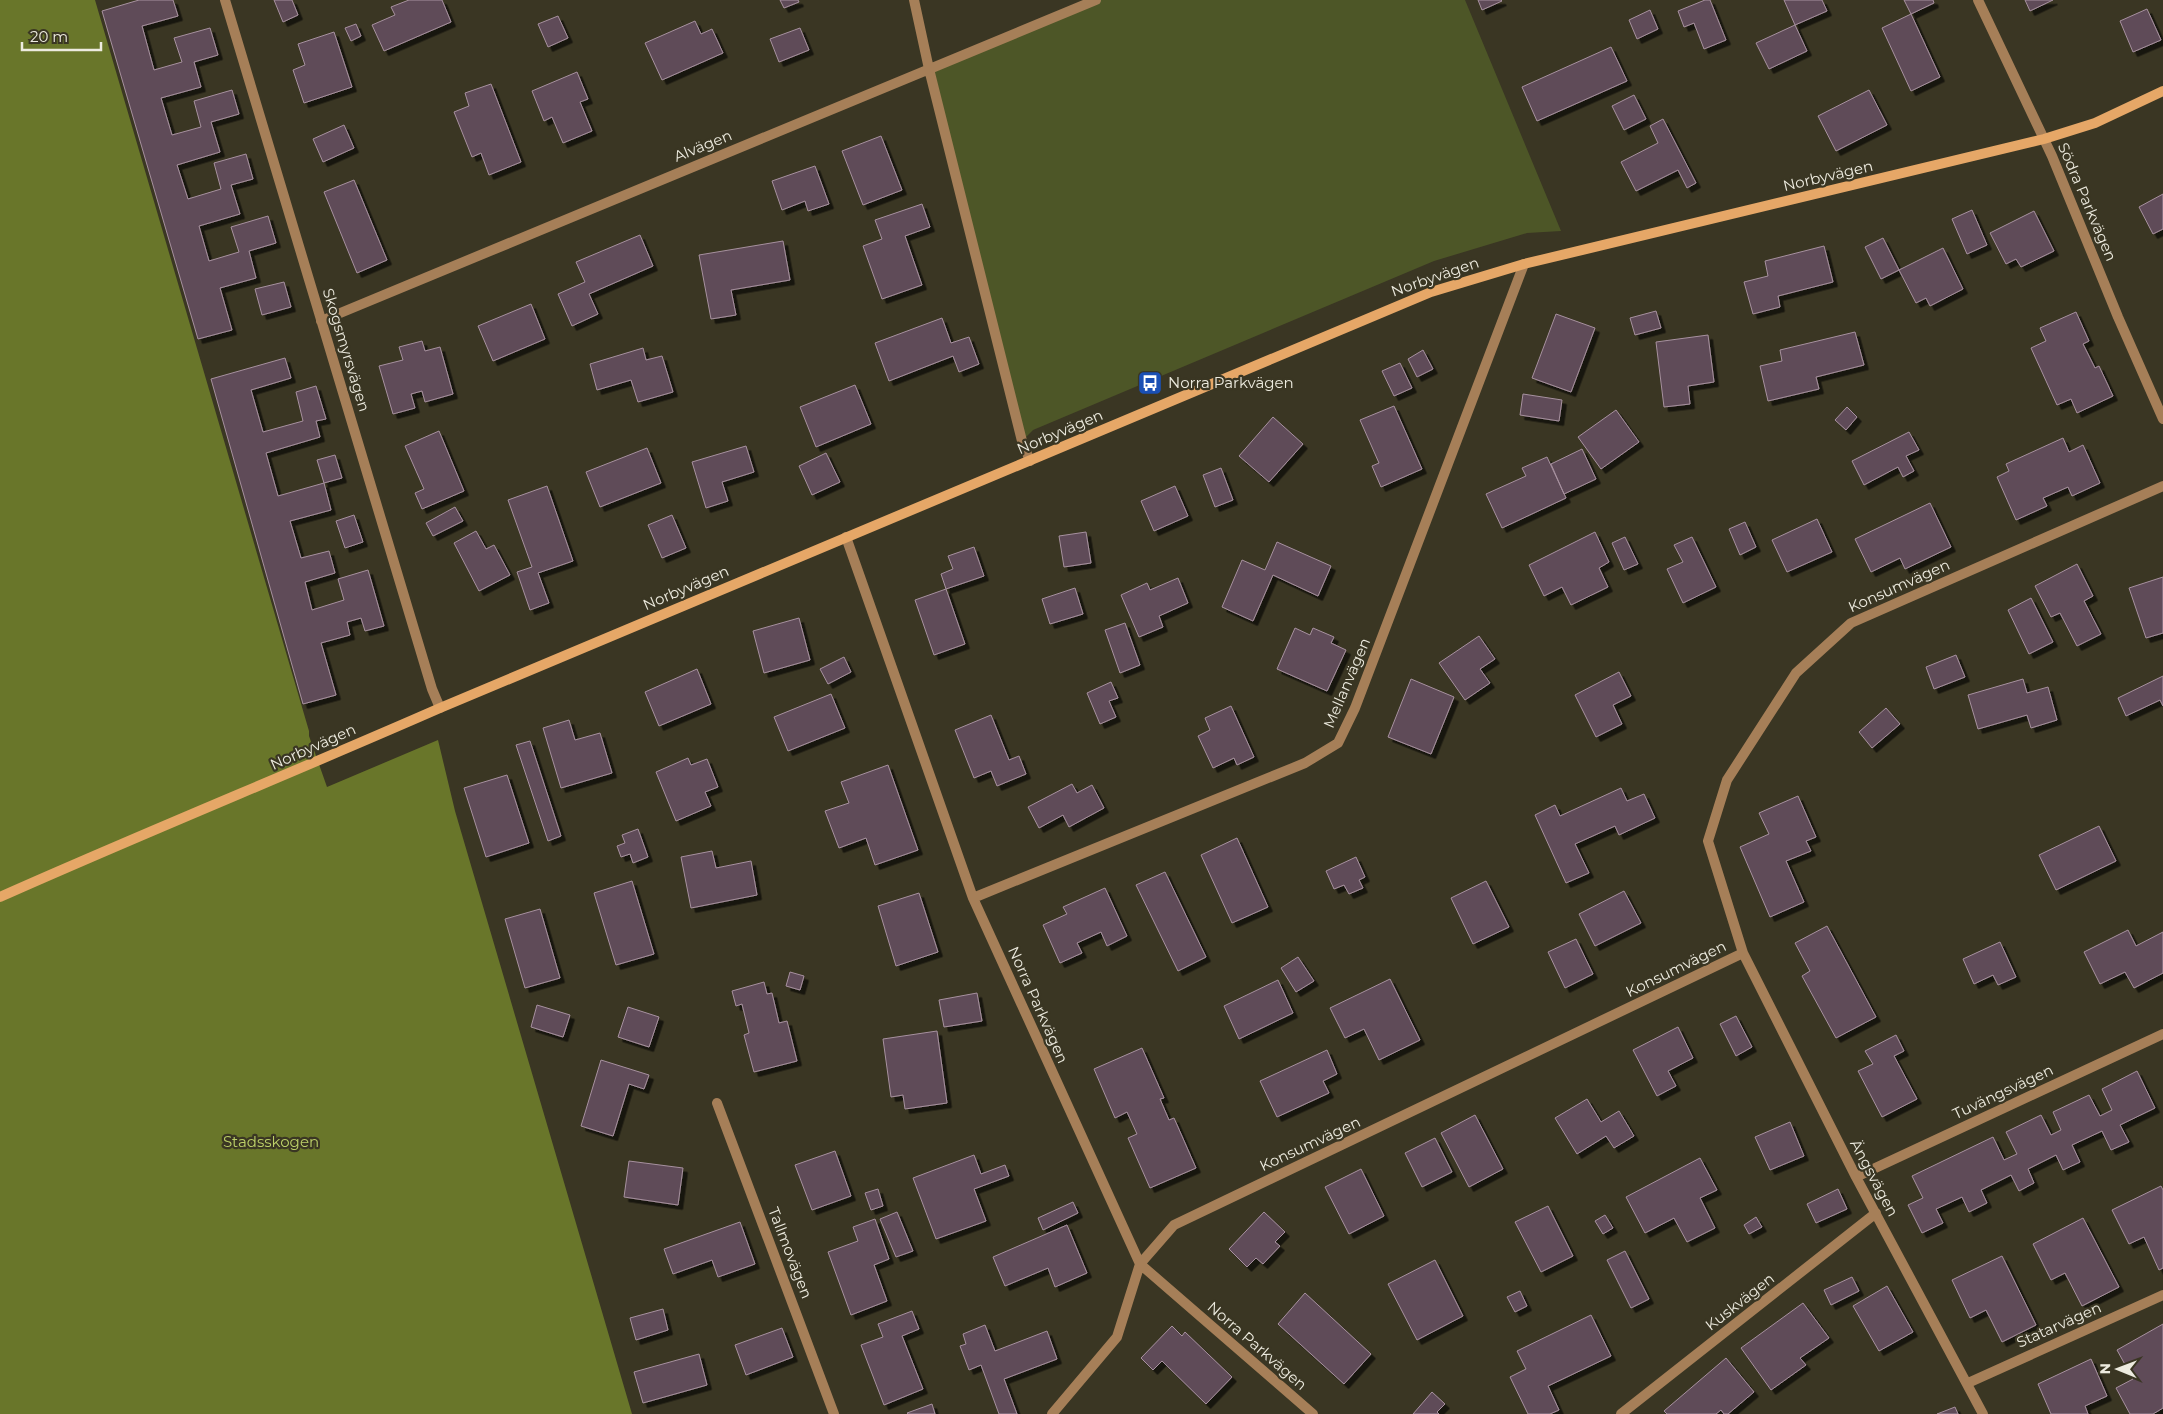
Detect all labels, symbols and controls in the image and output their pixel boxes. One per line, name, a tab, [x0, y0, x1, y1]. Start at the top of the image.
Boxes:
scale bar	[22, 20, 101, 52]
text: 20 m	[30, 27, 68, 46]
street label: Alvägen	[671, 125, 735, 166]
street label: Södra Parkvägen	[2054, 140, 2121, 264]
street label: Norbyvägen	[1781, 156, 1875, 195]
street label: Norbyvägen	[1388, 253, 1481, 300]
street label: Skogsmyrsvägen	[319, 286, 374, 414]
bus stop icon: Norra Parkvägen	[1137, 370, 1163, 396]
place label: Norra Parkvägen	[1168, 373, 1294, 392]
street label: Norbyvägen	[1014, 405, 1106, 458]
street label: Konsumvägen	[1845, 555, 1953, 616]
street label: Norbyvägen	[640, 561, 732, 614]
street label: Mellanvägen	[1319, 635, 1374, 731]
street label: Norbyvägen	[267, 719, 359, 774]
street label: Konsumvägen	[1623, 936, 1729, 1001]
street label: Norra Parkvägen	[1004, 944, 1073, 1066]
street label: Tuvängsvägen	[1949, 1060, 2056, 1123]
street label: Konsumvägen	[1256, 1112, 1363, 1175]
park label: Stadsskogen	[223, 1132, 319, 1151]
street label: Ängsvägen	[1846, 1136, 1903, 1220]
street label: Tallmovägen	[764, 1204, 817, 1301]
street label: Kuskvägen	[1701, 1269, 1778, 1334]
street label: Norra Parkvägen	[1204, 1297, 1311, 1394]
street label: Statarvägen	[2013, 1297, 2104, 1352]
north arrow	[2093, 1344, 2143, 1394]
text: N	[2096, 1363, 2114, 1375]

